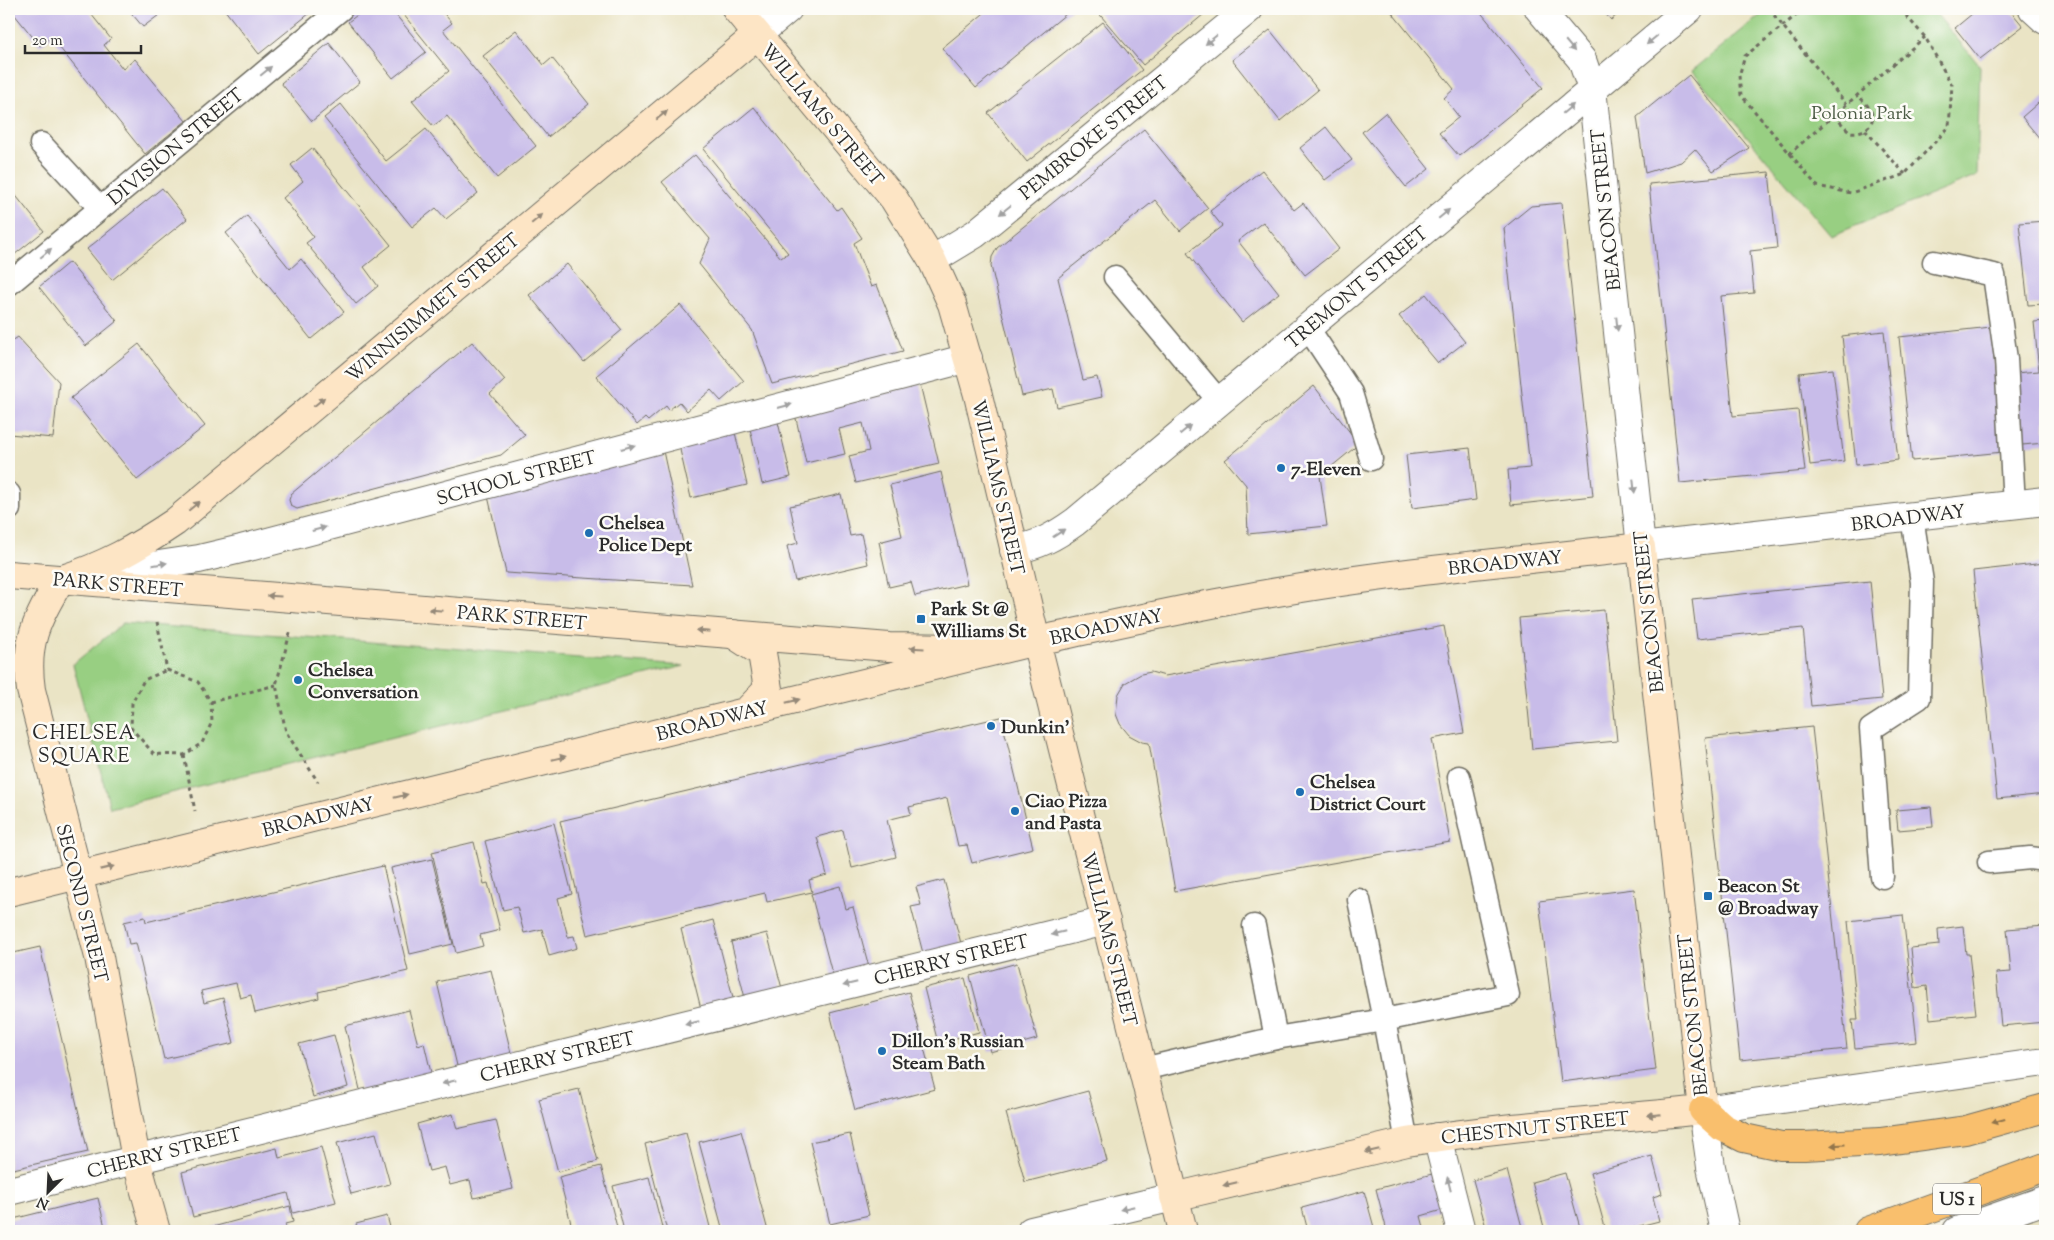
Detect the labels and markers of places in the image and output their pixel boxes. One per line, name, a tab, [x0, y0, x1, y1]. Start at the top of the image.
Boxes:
place label: 7-Eleven	[1291, 457, 1362, 484]
marker: 7-Eleven	[1275, 462, 1287, 474]
place label: Chelsea Police Dept	[599, 511, 692, 560]
marker: Chelsea Police Dept	[583, 527, 595, 539]
place label: Park St @ Williams St	[931, 597, 1027, 646]
marker: Park St @ Williams St	[915, 613, 927, 625]
place label: Chelsea Conversation	[308, 658, 419, 707]
marker: Chelsea Conversation	[292, 674, 304, 686]
place label: Dunkin'	[1001, 715, 1070, 742]
marker: Dunkin'	[985, 720, 997, 732]
place label: Chelsea District Court	[1310, 770, 1426, 819]
marker: Chelsea District Court	[1294, 786, 1306, 798]
place label: Ciao Pizza and Pasta	[1025, 789, 1108, 838]
marker: Ciao Pizza and Pasta	[1009, 805, 1021, 817]
place label: Beacon St @ Broadway	[1718, 874, 1819, 923]
marker: Beacon St @ Broadway	[1702, 890, 1714, 902]
place label: Dillon's Russian Steam Bath	[892, 1029, 1025, 1078]
marker: Dillon's Russian Steam Bath	[876, 1045, 888, 1057]

